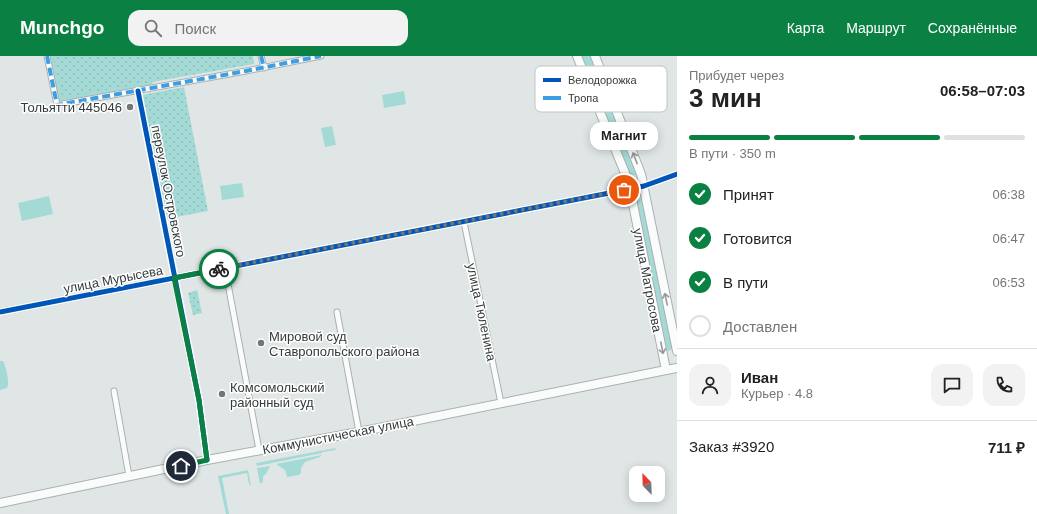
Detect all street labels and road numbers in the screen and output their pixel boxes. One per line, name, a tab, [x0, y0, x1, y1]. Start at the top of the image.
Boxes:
street label: переулок Островского	[148, 124, 189, 258]
street label: улица Матросова	[630, 227, 665, 334]
street label: улица Мурысева	[62, 262, 165, 296]
street label: улица Тюленина	[464, 262, 499, 363]
street label: Коммунистическая улица	[261, 413, 416, 458]

